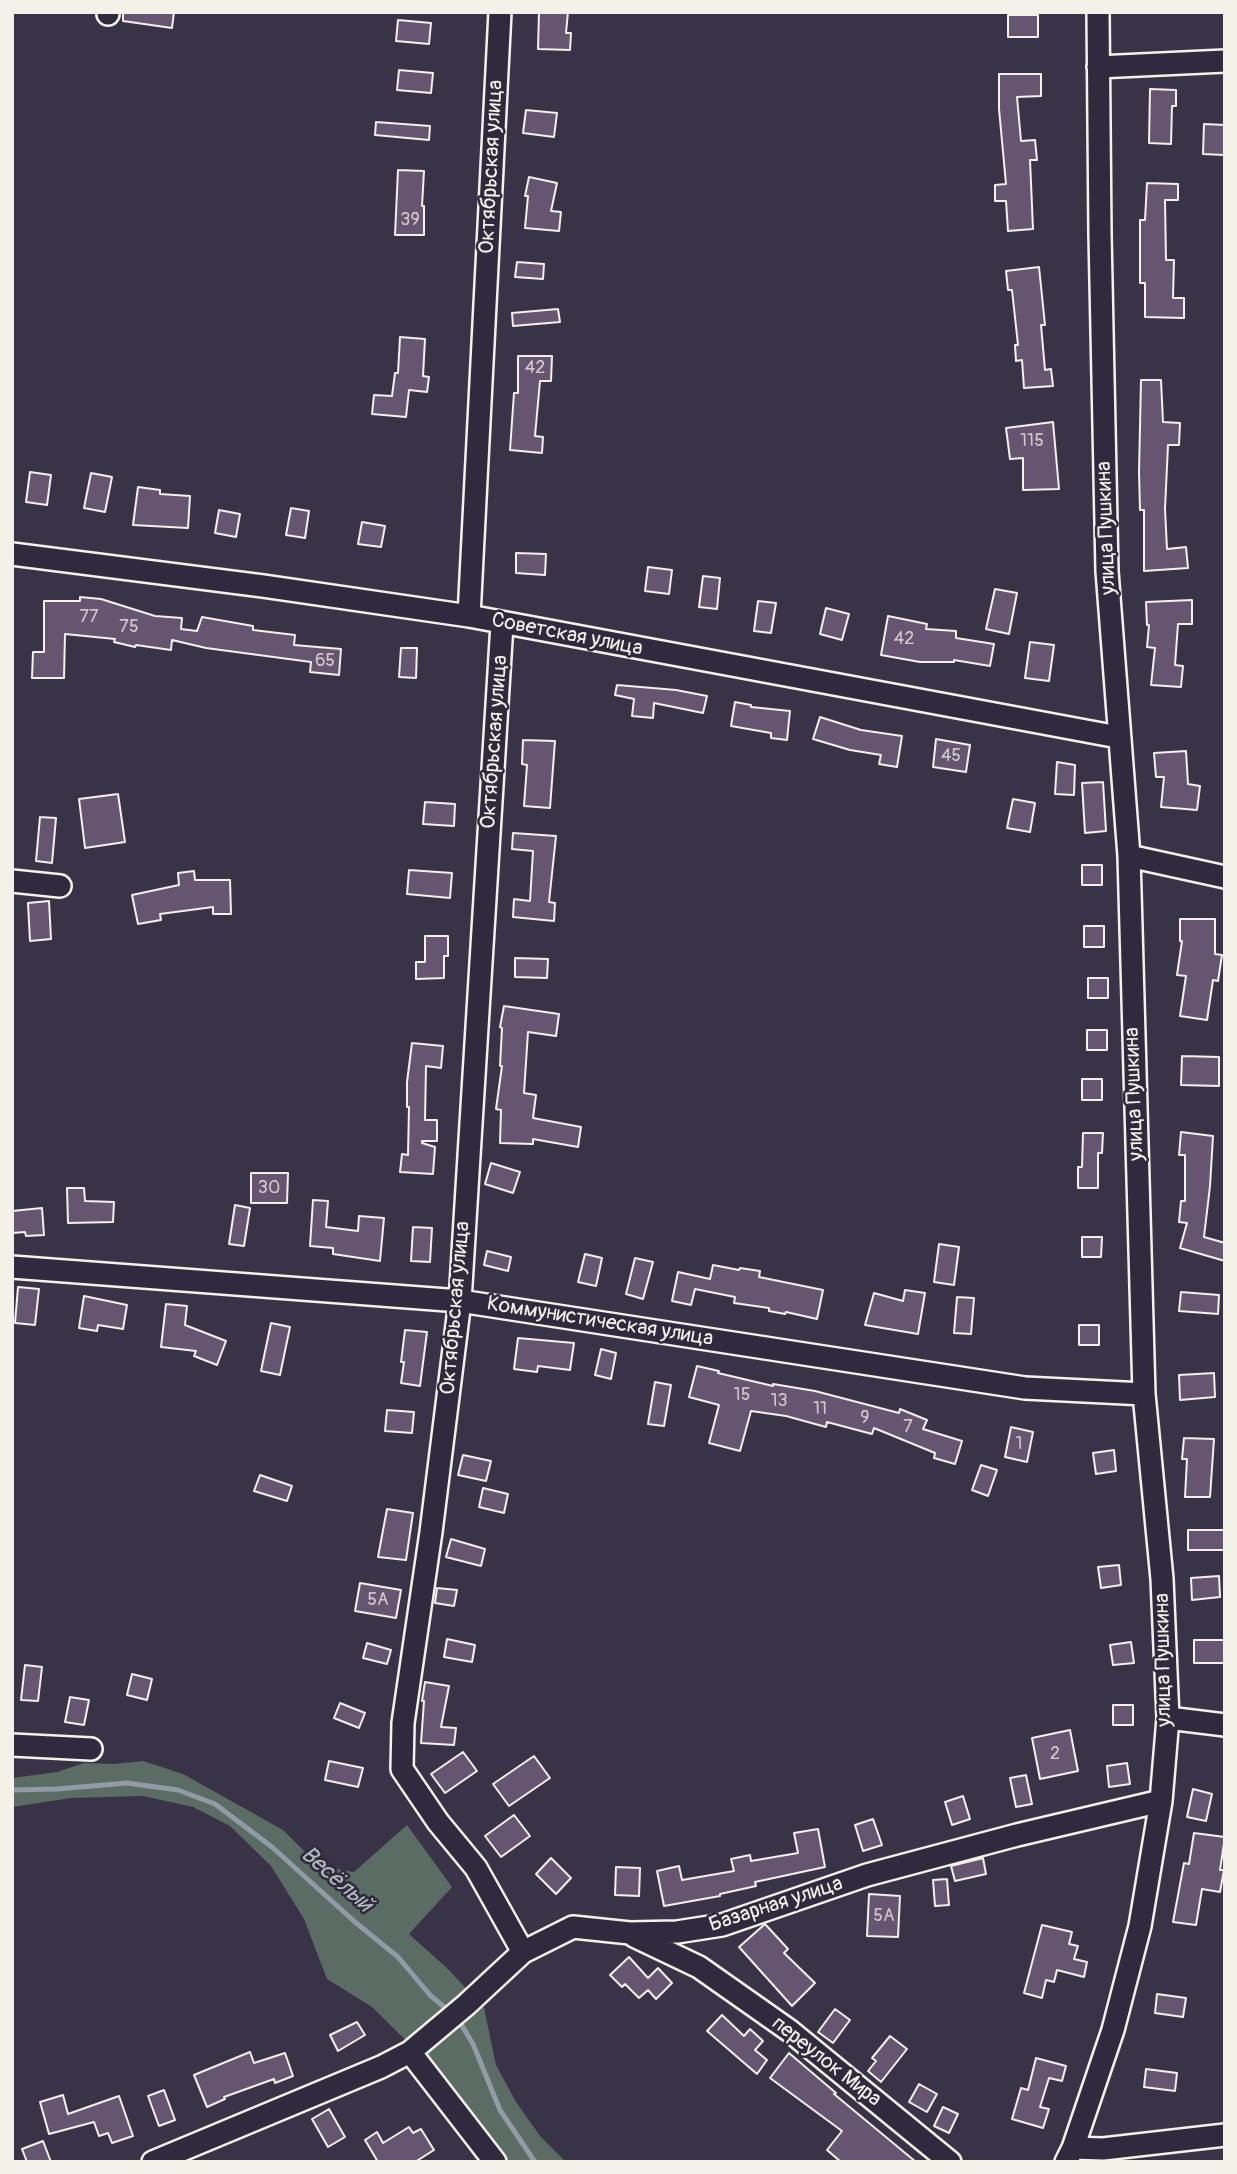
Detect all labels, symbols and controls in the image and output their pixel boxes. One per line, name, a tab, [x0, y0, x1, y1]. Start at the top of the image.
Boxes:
street label: Октябрьская улица	[475, 79, 509, 255]
house number: 39	[400, 209, 420, 231]
house number: 42	[525, 357, 545, 379]
house number: 115	[1020, 430, 1044, 452]
street label: улица Пушкина	[1092, 461, 1122, 595]
house number: 77	[79, 606, 99, 628]
street label: Советская улица	[489, 608, 645, 662]
house number: 75	[119, 616, 139, 638]
house number: 42	[894, 628, 914, 650]
house number: 65	[315, 650, 335, 672]
street label: Октябрьская улица	[476, 654, 514, 830]
house number: 45	[941, 745, 961, 767]
street label: улица Пушкина	[1120, 1027, 1150, 1161]
house number: 30	[258, 1177, 280, 1199]
street label: Октябрьская улица	[436, 1220, 476, 1396]
street label: Коммунистическая улица	[485, 1292, 715, 1352]
house number: 15	[734, 1384, 750, 1406]
house number: 13	[770, 1390, 788, 1412]
house number: 11	[813, 1398, 827, 1420]
house number: 9	[860, 1407, 870, 1429]
house number: 7	[903, 1416, 913, 1438]
house number: 1	[1015, 1433, 1023, 1455]
house number: 5А	[367, 1589, 389, 1611]
street label: улица Пушкина	[1150, 1593, 1178, 1727]
house number: 2	[1050, 1743, 1060, 1765]
water label: Весёлый	[294, 1841, 378, 1919]
street label: Базарная улица	[706, 1872, 846, 1938]
house number: 5А	[873, 1905, 895, 1927]
street label: переулок Мира	[766, 2011, 886, 2113]

